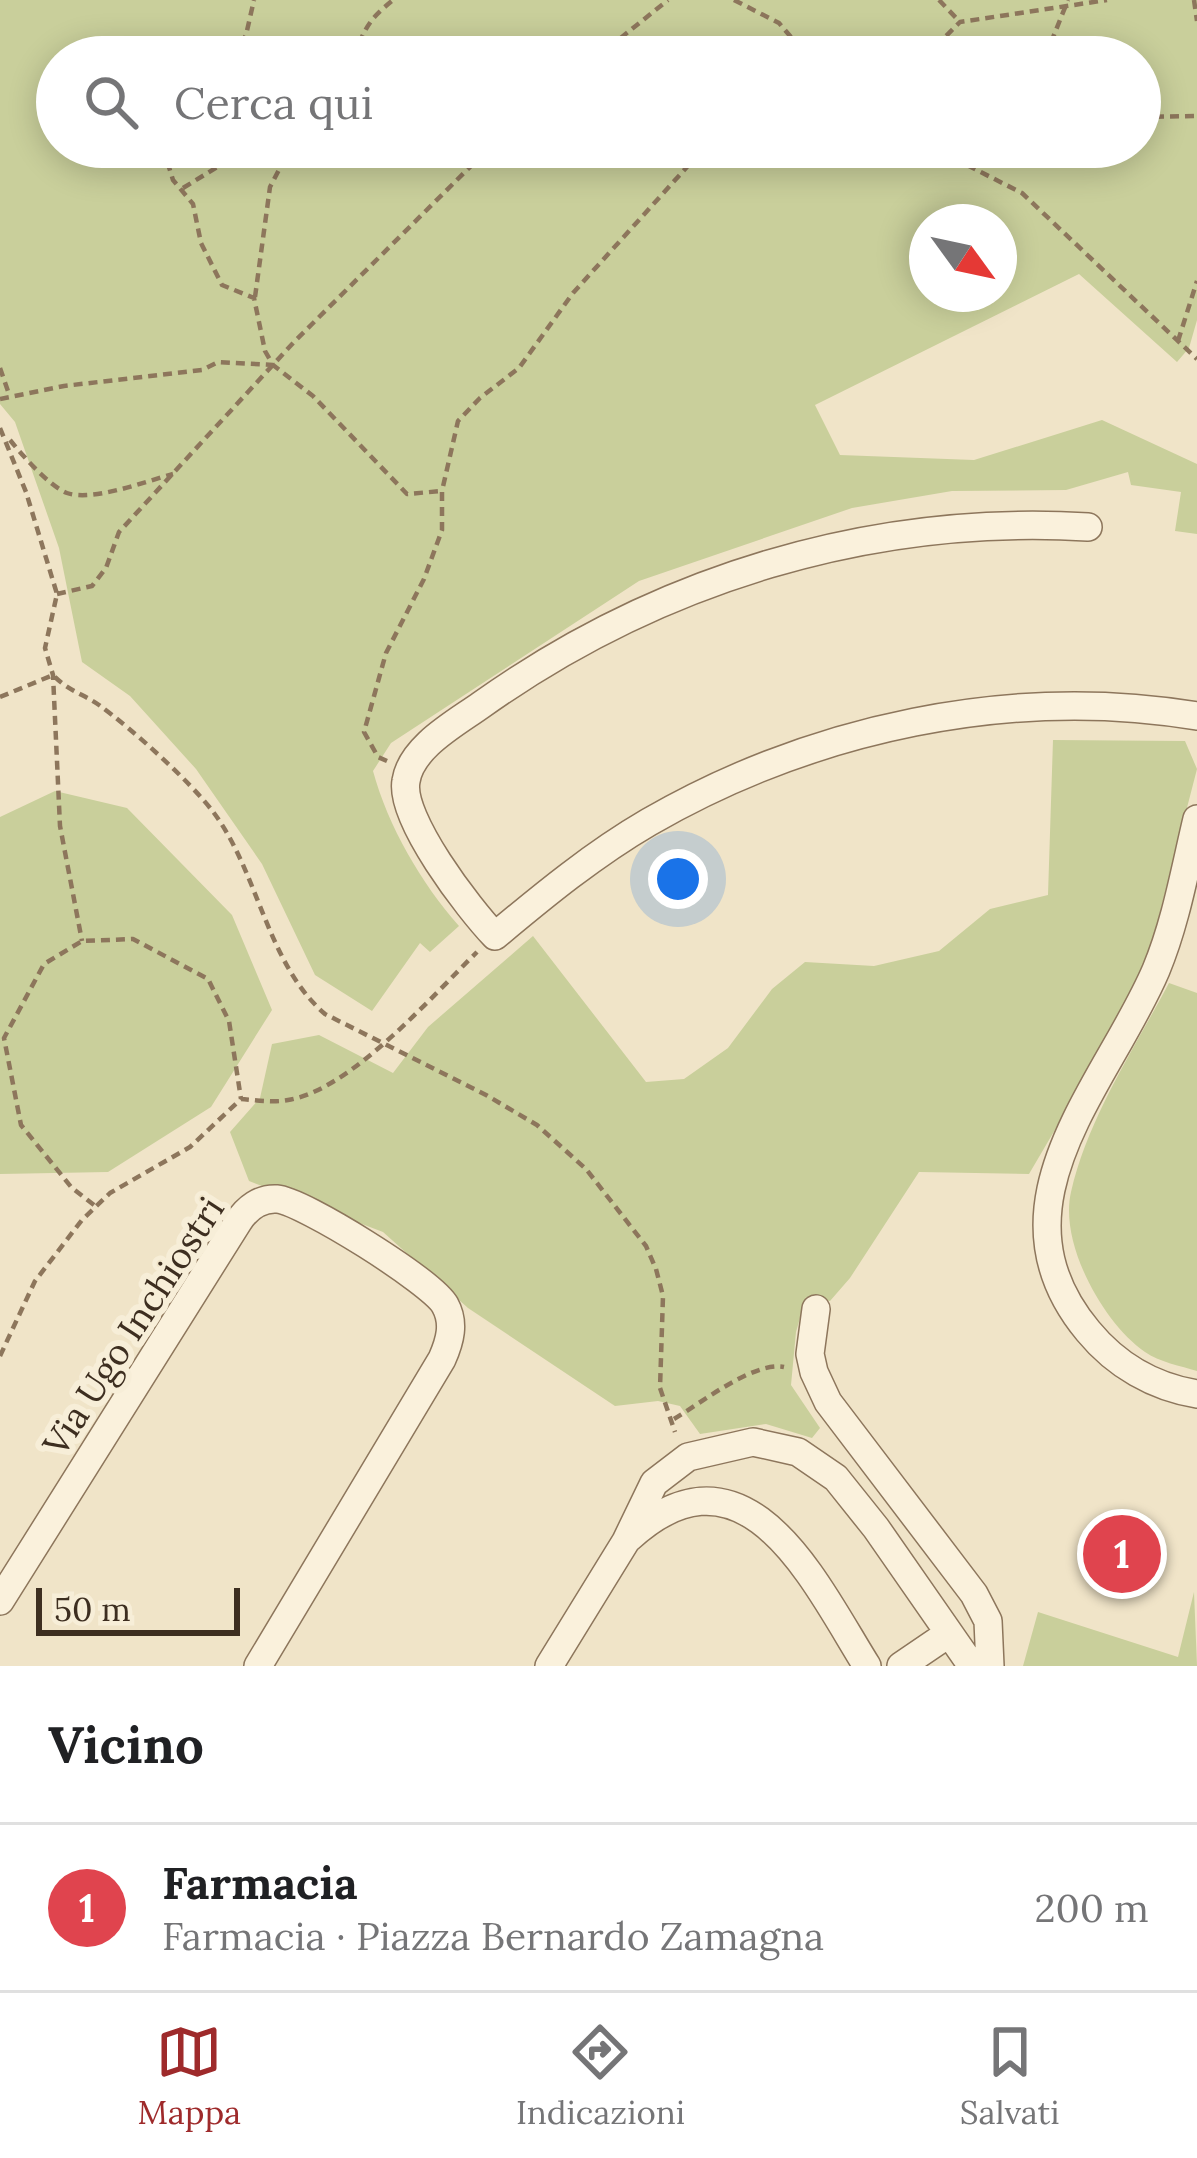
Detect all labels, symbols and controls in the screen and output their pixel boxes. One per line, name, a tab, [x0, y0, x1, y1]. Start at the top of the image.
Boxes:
search box	[36, 36, 1161, 168]
icon: search	[78, 69, 144, 135]
text: Cerca qui	[174, 74, 373, 131]
north arrow	[909, 204, 1017, 312]
your location	[648, 849, 708, 909]
street label: Via Ugo Inchiostri	[32, 1188, 234, 1465]
pin: 1	[1083, 1509, 1161, 1599]
scale bar	[36, 1582, 240, 1635]
text: 50 m	[54, 1588, 131, 1630]
text: Vicino	[48, 1712, 204, 1777]
text: Farmacia	[162, 1854, 358, 1911]
text: 1	[79, 1883, 95, 1933]
text: 200 m	[1034, 1883, 1149, 1933]
text: Farmacia · Piazza Bernardo Zamagna	[162, 1911, 824, 1961]
tab: Mappa	[137, 2019, 241, 2133]
tab: Indicazioni	[516, 2019, 685, 2133]
tab: Salvati	[960, 2019, 1060, 2133]

